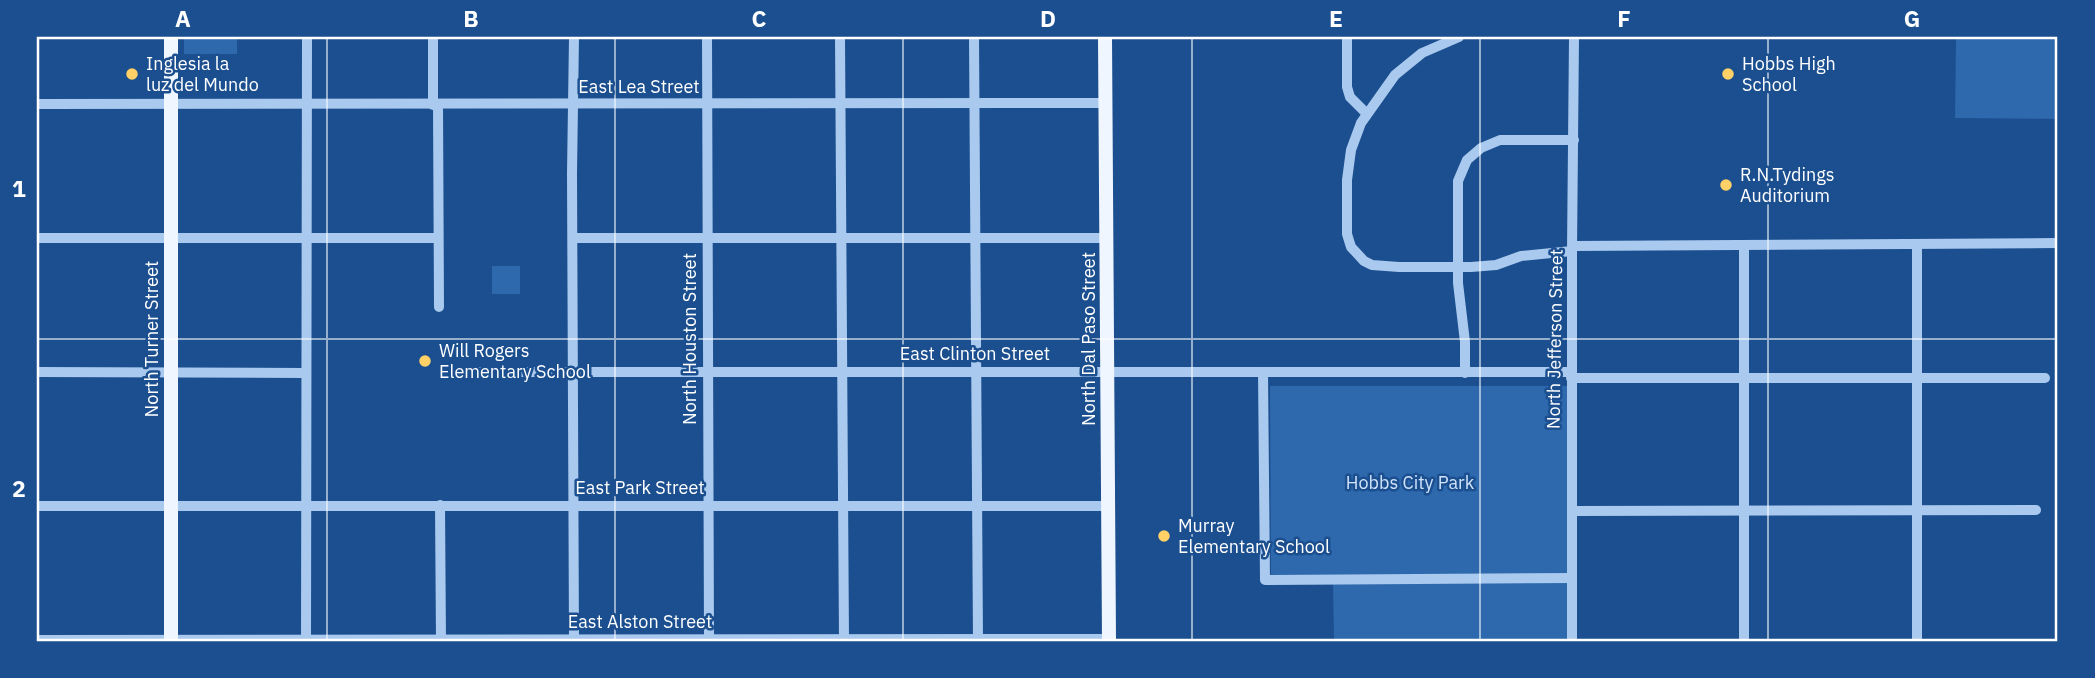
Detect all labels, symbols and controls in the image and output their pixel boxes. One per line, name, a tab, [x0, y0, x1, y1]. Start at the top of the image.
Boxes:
text: A	[175, 3, 191, 33]
text: B	[463, 3, 479, 33]
text: C	[752, 3, 767, 33]
text: D	[1040, 3, 1056, 33]
text: E	[1329, 3, 1343, 33]
text: F	[1617, 3, 1631, 33]
text: G	[1904, 3, 1920, 33]
place label: Inglesia la luz del Mundo	[146, 52, 259, 96]
place label: Hobbs High School	[1742, 52, 1836, 96]
marker: Inglesia la luz del Mundo	[124, 66, 140, 82]
marker: Hobbs High School	[1720, 66, 1736, 82]
street label: East Lea Street	[578, 75, 700, 98]
place label: R.N.Tydings Auditorium	[1740, 163, 1835, 207]
text: 1	[12, 173, 26, 203]
marker: R.N.Tydings Auditorium	[1718, 177, 1734, 193]
street label: North Jefferson Street	[1541, 249, 1568, 429]
street label: North Dal Paso Street	[1077, 252, 1100, 426]
street label: North Houston Street	[678, 253, 701, 425]
street label: North Turner Street	[140, 261, 163, 417]
place label: Will Rogers Elementary School	[439, 339, 591, 383]
street label: East Clinton Street	[900, 342, 1050, 365]
marker: Will Rogers Elementary School	[417, 353, 433, 369]
park label: Hobbs City Park	[1346, 471, 1475, 494]
text: 2	[12, 473, 26, 503]
street label: East Park Street	[575, 476, 705, 499]
place label: Murray Elementary School	[1178, 514, 1330, 558]
marker: Murray Elementary School	[1156, 528, 1172, 544]
street label: East Alston Street	[568, 610, 712, 633]

